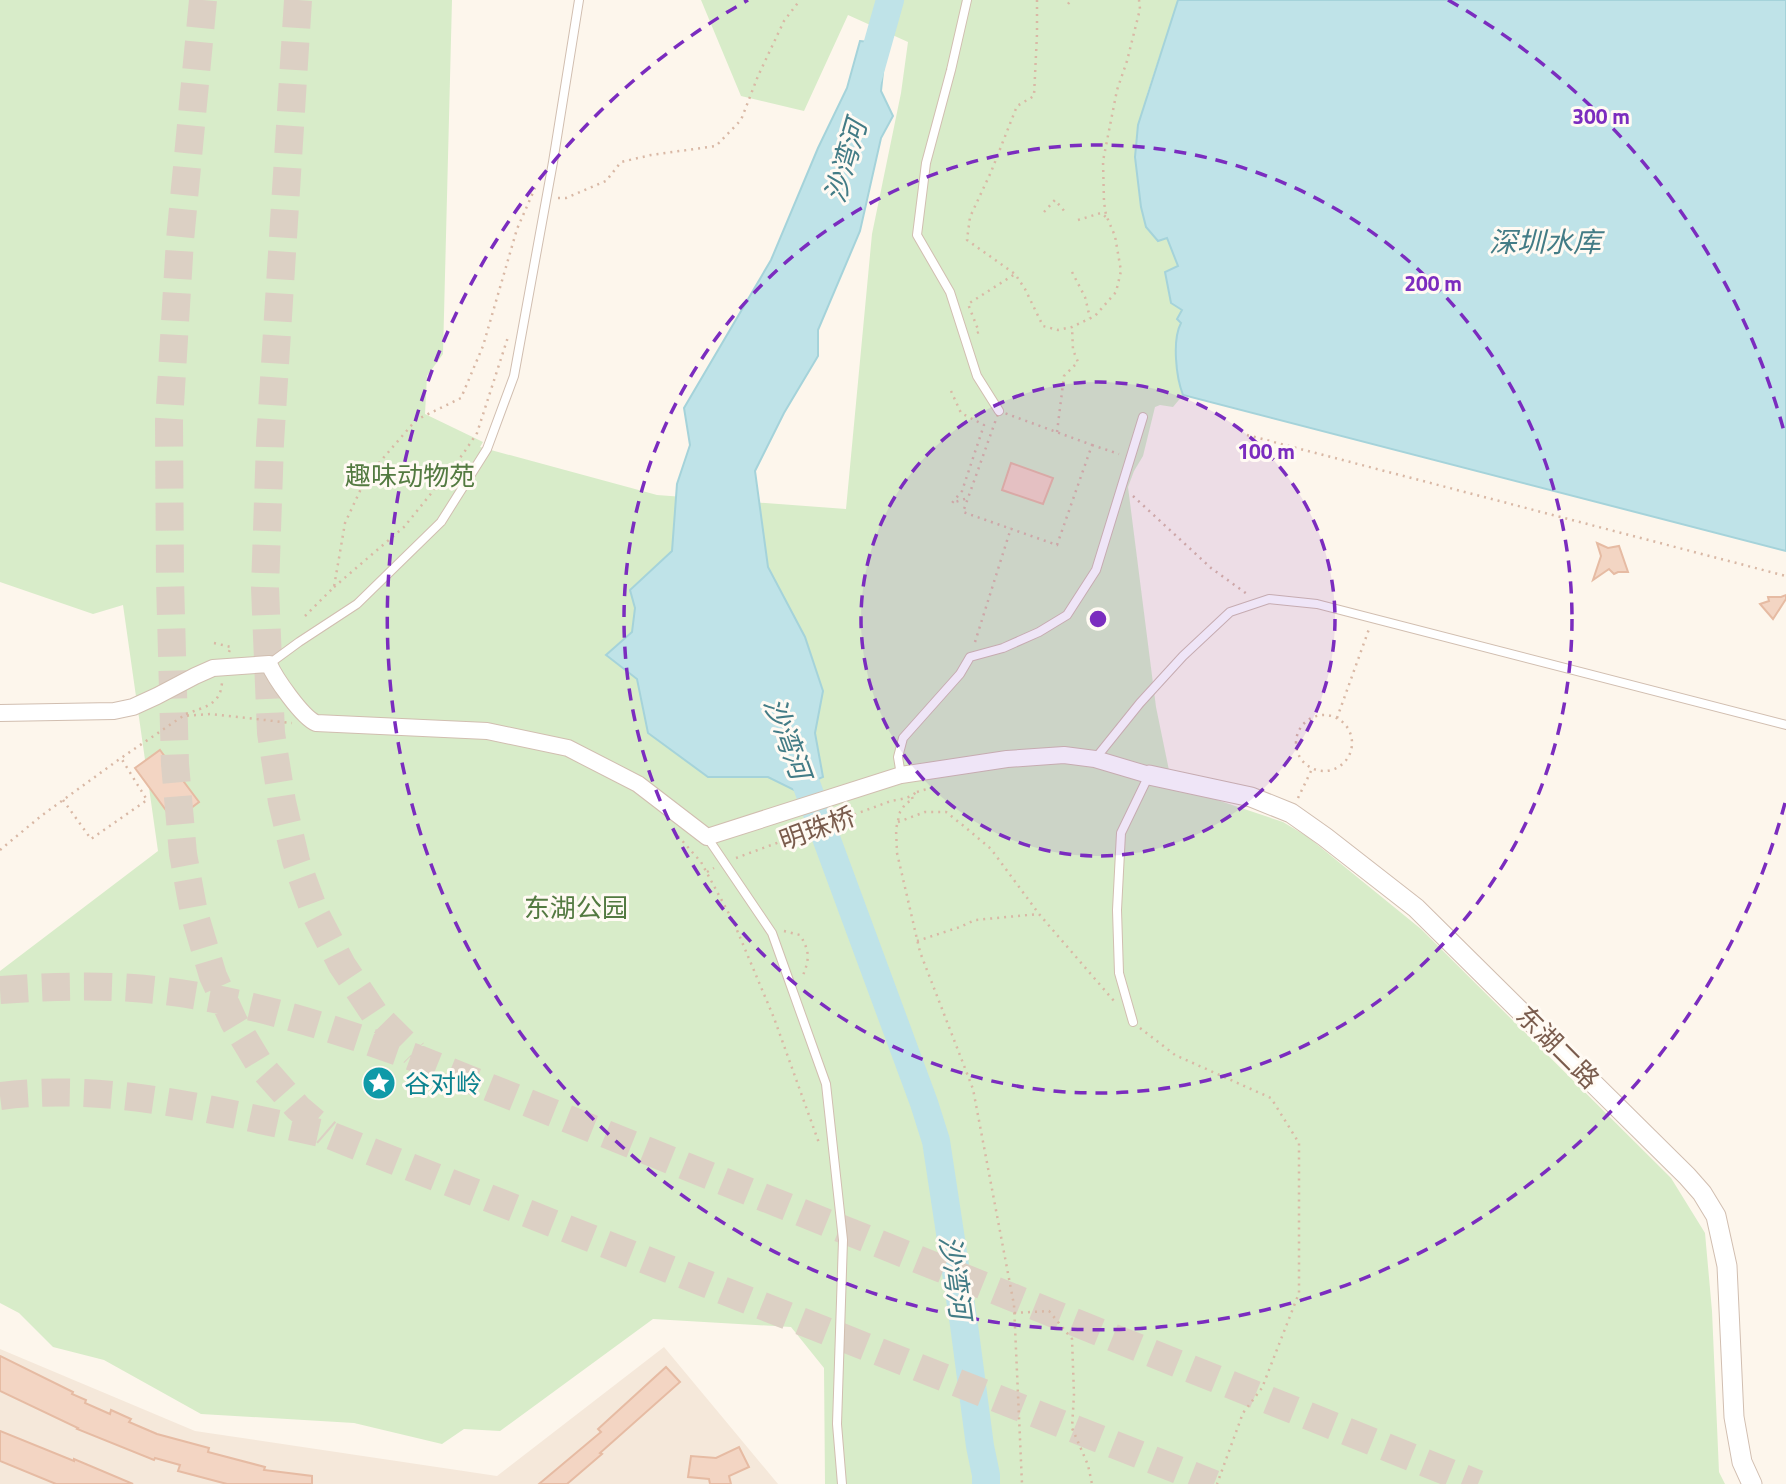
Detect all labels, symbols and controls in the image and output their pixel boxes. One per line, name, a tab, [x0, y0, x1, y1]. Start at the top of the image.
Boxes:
text: 300 m	[1572, 100, 1630, 132]
water label: 沙湾河	[813, 110, 879, 207]
water label: 深圳水库	[1489, 220, 1605, 263]
text: 200 m	[1404, 267, 1462, 299]
text: 100 m	[1237, 435, 1295, 467]
park label: 趣味动物苑	[345, 456, 475, 495]
centre of rings	[1086, 607, 1110, 631]
water label: 沙湾河	[753, 691, 824, 790]
street label: 明珠桥	[774, 796, 860, 860]
park label: 东湖公园	[524, 888, 628, 927]
street label: 东湖二路	[1507, 996, 1609, 1098]
place icon: 谷对岭	[360, 1064, 398, 1102]
place label: 谷对岭	[404, 1064, 482, 1103]
water label: 沙湾河	[929, 1232, 984, 1327]

